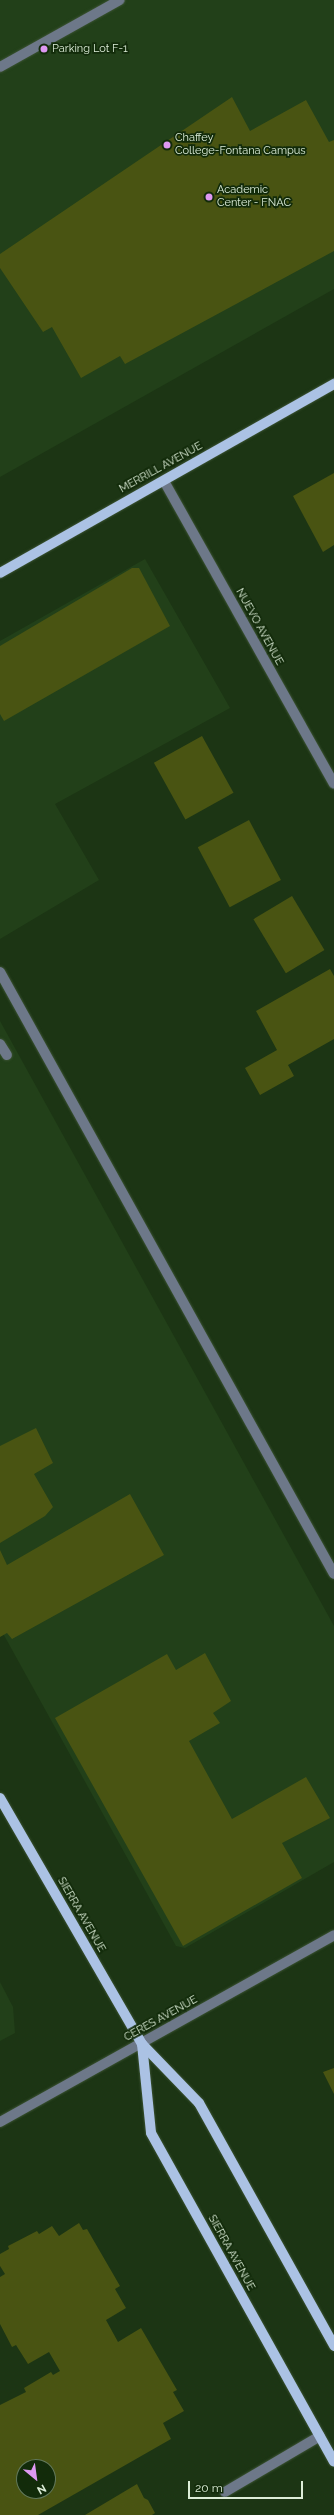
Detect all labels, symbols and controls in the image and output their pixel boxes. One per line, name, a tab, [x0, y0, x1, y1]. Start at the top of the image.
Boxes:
place label: Parking Lot F-1	[52, 42, 128, 56]
marker: Parking Lot F-1	[39, 44, 49, 54]
place label: Chaffey College-Fontana Campus	[175, 132, 306, 158]
marker: Chaffey College-Fontana Campus	[162, 140, 172, 150]
place label: Academic Center - FNAC	[217, 184, 291, 210]
marker: Academic Center - FNAC	[204, 192, 214, 202]
street label: MERRILL AVENUE	[117, 440, 205, 496]
street label: NUEVO AVENUE	[232, 586, 286, 668]
street label: SIERRA AVENUE	[54, 1875, 108, 1955]
street label: CERES AVENUE	[122, 1993, 200, 2045]
street label: SIERRA AVENUE	[205, 2213, 257, 2293]
north arrow	[16, 2459, 56, 2499]
scale bar	[190, 2473, 305, 2499]
text: N	[35, 2481, 48, 2497]
text: 20 m	[195, 2481, 223, 2495]

